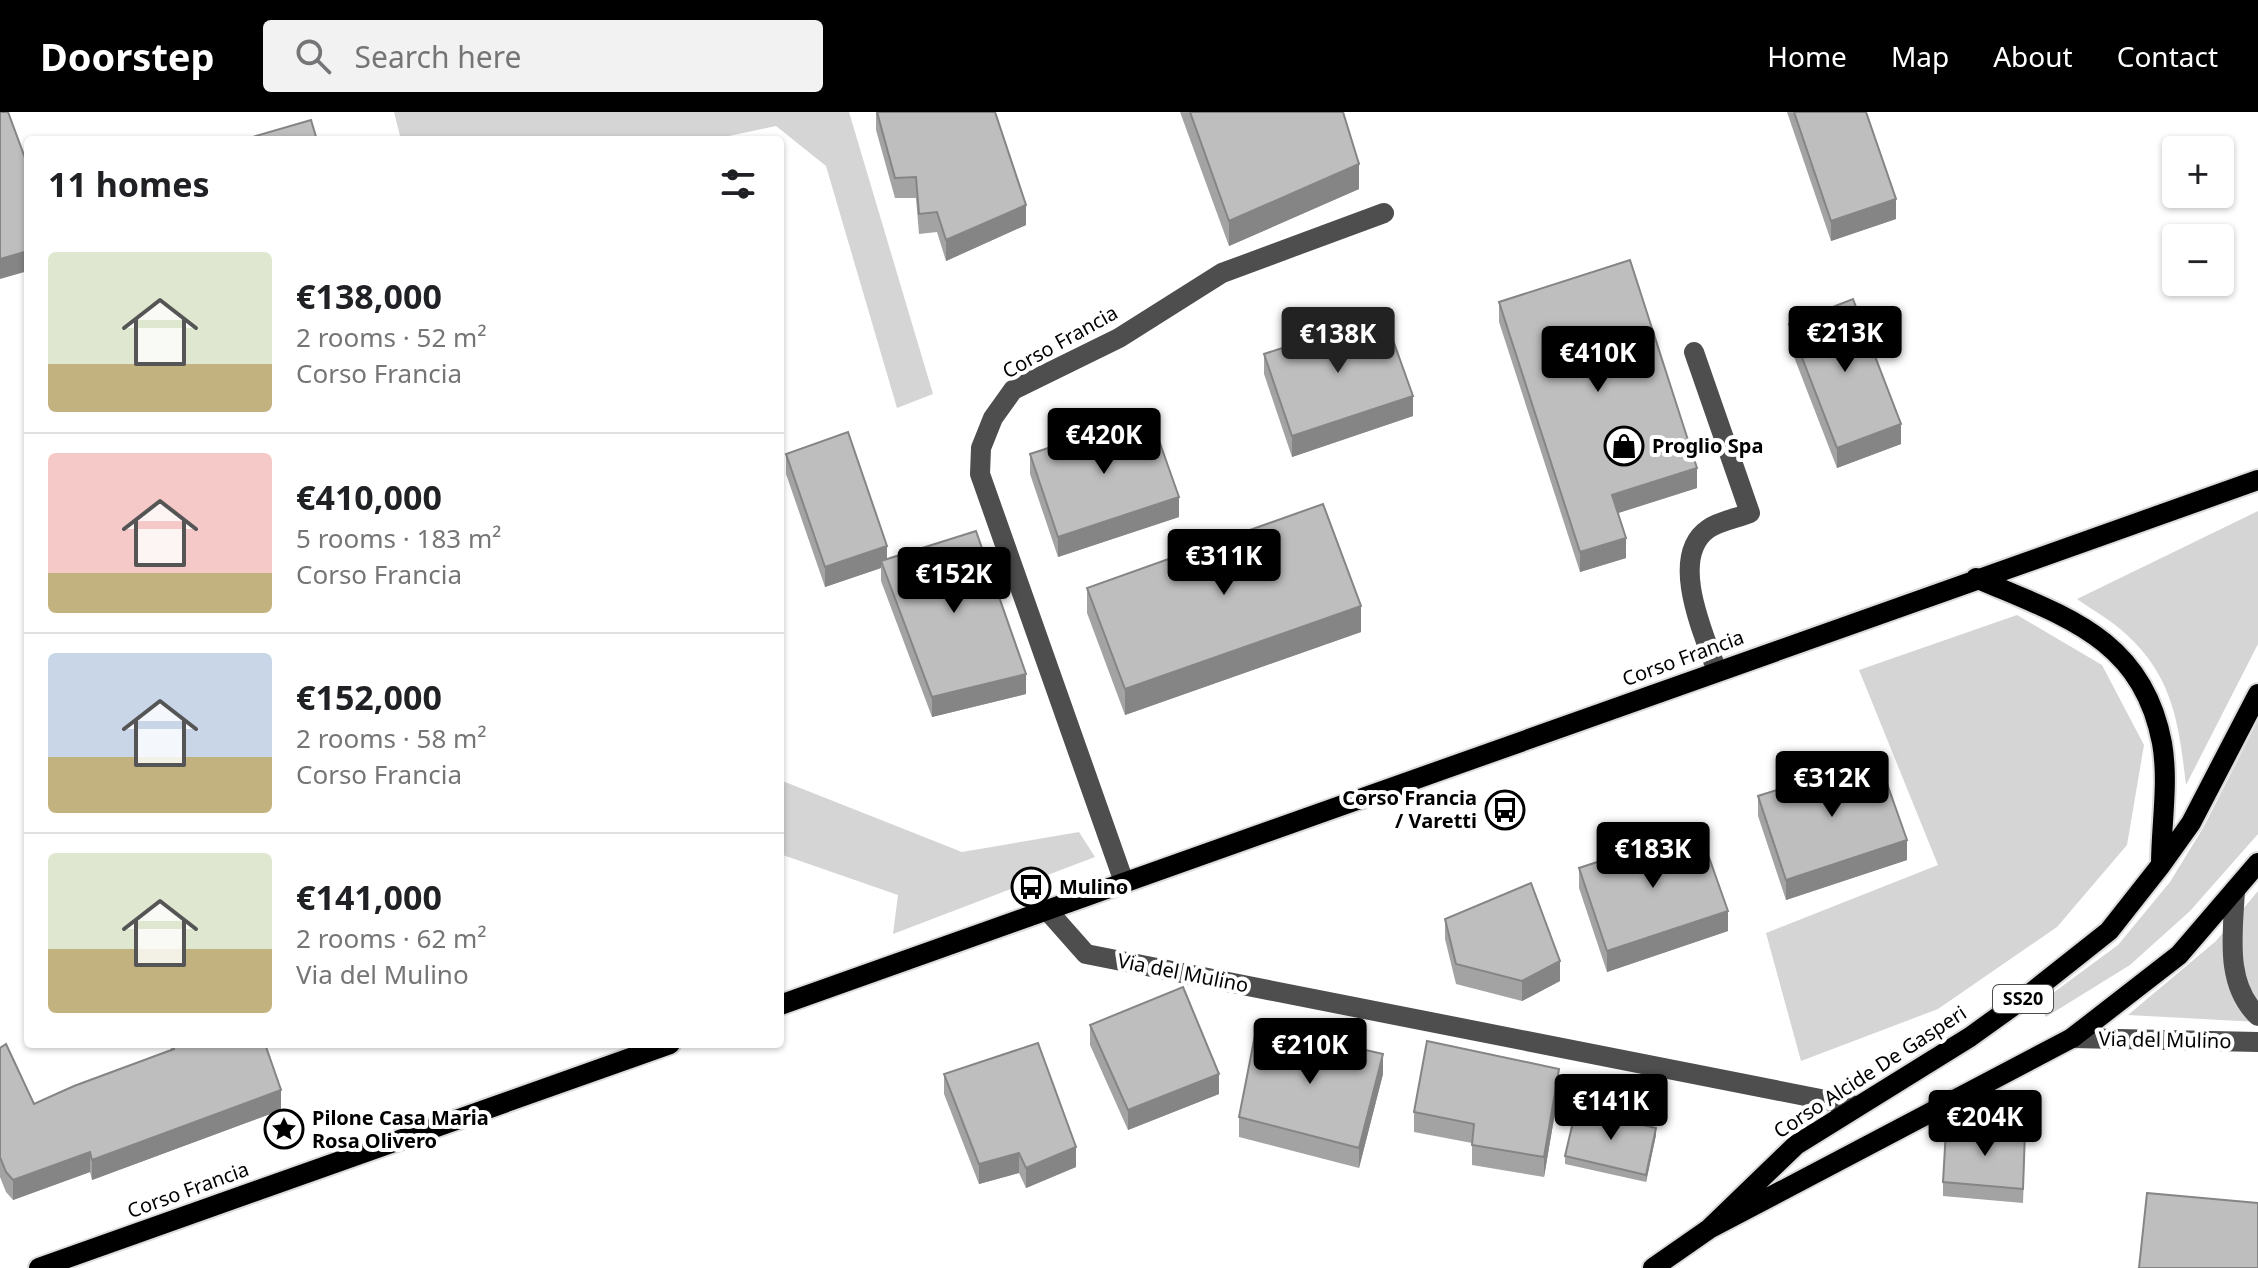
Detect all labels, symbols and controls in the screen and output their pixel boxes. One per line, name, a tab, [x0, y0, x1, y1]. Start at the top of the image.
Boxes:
search box	[263, 20, 823, 92]
text: Doorstep	[40, 30, 215, 82]
icon: search	[291, 34, 335, 78]
text: Search here	[355, 36, 522, 77]
text: Home	[1767, 37, 1847, 75]
text: Map	[1891, 37, 1949, 75]
text: About	[1993, 37, 2073, 75]
text: Contact	[2117, 37, 2218, 75]
map controls	[2162, 136, 2234, 296]
button: +	[2162, 136, 2234, 208]
text: 11 homes	[48, 161, 210, 207]
icon: filters	[716, 162, 760, 206]
button: −	[2162, 224, 2234, 296]
text: €138,000	[296, 273, 442, 319]
icon: home	[112, 284, 208, 380]
street label: Corso Francia	[997, 299, 1122, 384]
pin: €213K	[1789, 306, 1901, 374]
pin: €138K	[1282, 307, 1394, 375]
text: €213K	[1807, 314, 1883, 350]
text: €138K	[1300, 315, 1376, 351]
text: 2 rooms · 52 m²	[296, 319, 486, 355]
pin: €410K	[1542, 326, 1654, 394]
text: €410K	[1560, 334, 1636, 370]
text: Corso Francia	[296, 355, 462, 391]
pin: €420K	[1048, 408, 1160, 476]
text: €420K	[1066, 416, 1142, 452]
shop icon: Proglio Spa	[1603, 425, 1645, 467]
place label: Proglio Spa	[1652, 432, 1763, 459]
text: €410,000	[296, 474, 442, 520]
icon: home	[112, 485, 208, 581]
text: 5 rooms · 183 m²	[296, 520, 501, 556]
pin: €311K	[1168, 529, 1280, 597]
text: €311K	[1186, 537, 1262, 573]
pin: €152K	[898, 547, 1010, 615]
text: €152K	[916, 555, 992, 591]
text: Corso Francia	[296, 556, 462, 592]
street label: Corso Francia	[1618, 623, 1747, 692]
text: €152,000	[296, 674, 442, 720]
icon: home	[112, 685, 208, 781]
text: 2 rooms · 58 m²	[296, 720, 486, 756]
pin: €312K	[1776, 751, 1888, 819]
text: Corso Francia	[296, 756, 462, 792]
text: €312K	[1794, 759, 1870, 795]
place label: Corso Francia / Varetti	[1342, 784, 1477, 834]
bus stop icon: Corso Francia / Varetti	[1484, 789, 1526, 831]
pin: €183K	[1597, 822, 1709, 890]
text: €183K	[1615, 830, 1691, 866]
bus stop icon: Mulino	[1010, 866, 1052, 908]
place label: Mulino	[1059, 873, 1128, 900]
text: €141,000	[296, 874, 442, 920]
icon: home	[112, 885, 208, 981]
text: 2 rooms · 62 m²	[296, 920, 486, 956]
street label: Via del Mulino	[1115, 947, 1251, 998]
text: Via del Mulino	[296, 956, 469, 992]
road number: SS20	[1993, 985, 2053, 1013]
street label: Corso Alcide De Gasperi	[1768, 999, 1971, 1144]
pin: €210K	[1254, 1018, 1366, 1086]
street label: Via del Mulino	[2098, 1025, 2232, 1054]
text: €210K	[1272, 1026, 1348, 1062]
pin: €141K	[1555, 1074, 1667, 1142]
text: €141K	[1573, 1082, 1649, 1118]
pin: €204K	[1929, 1090, 2041, 1158]
text: €204K	[1947, 1098, 2023, 1134]
place label: Pilone Casa Maria Rosa Olivero	[312, 1104, 489, 1154]
place icon: Pilone Casa Maria Rosa Olivero	[263, 1108, 305, 1150]
street label: Corso Francia	[123, 1155, 252, 1224]

